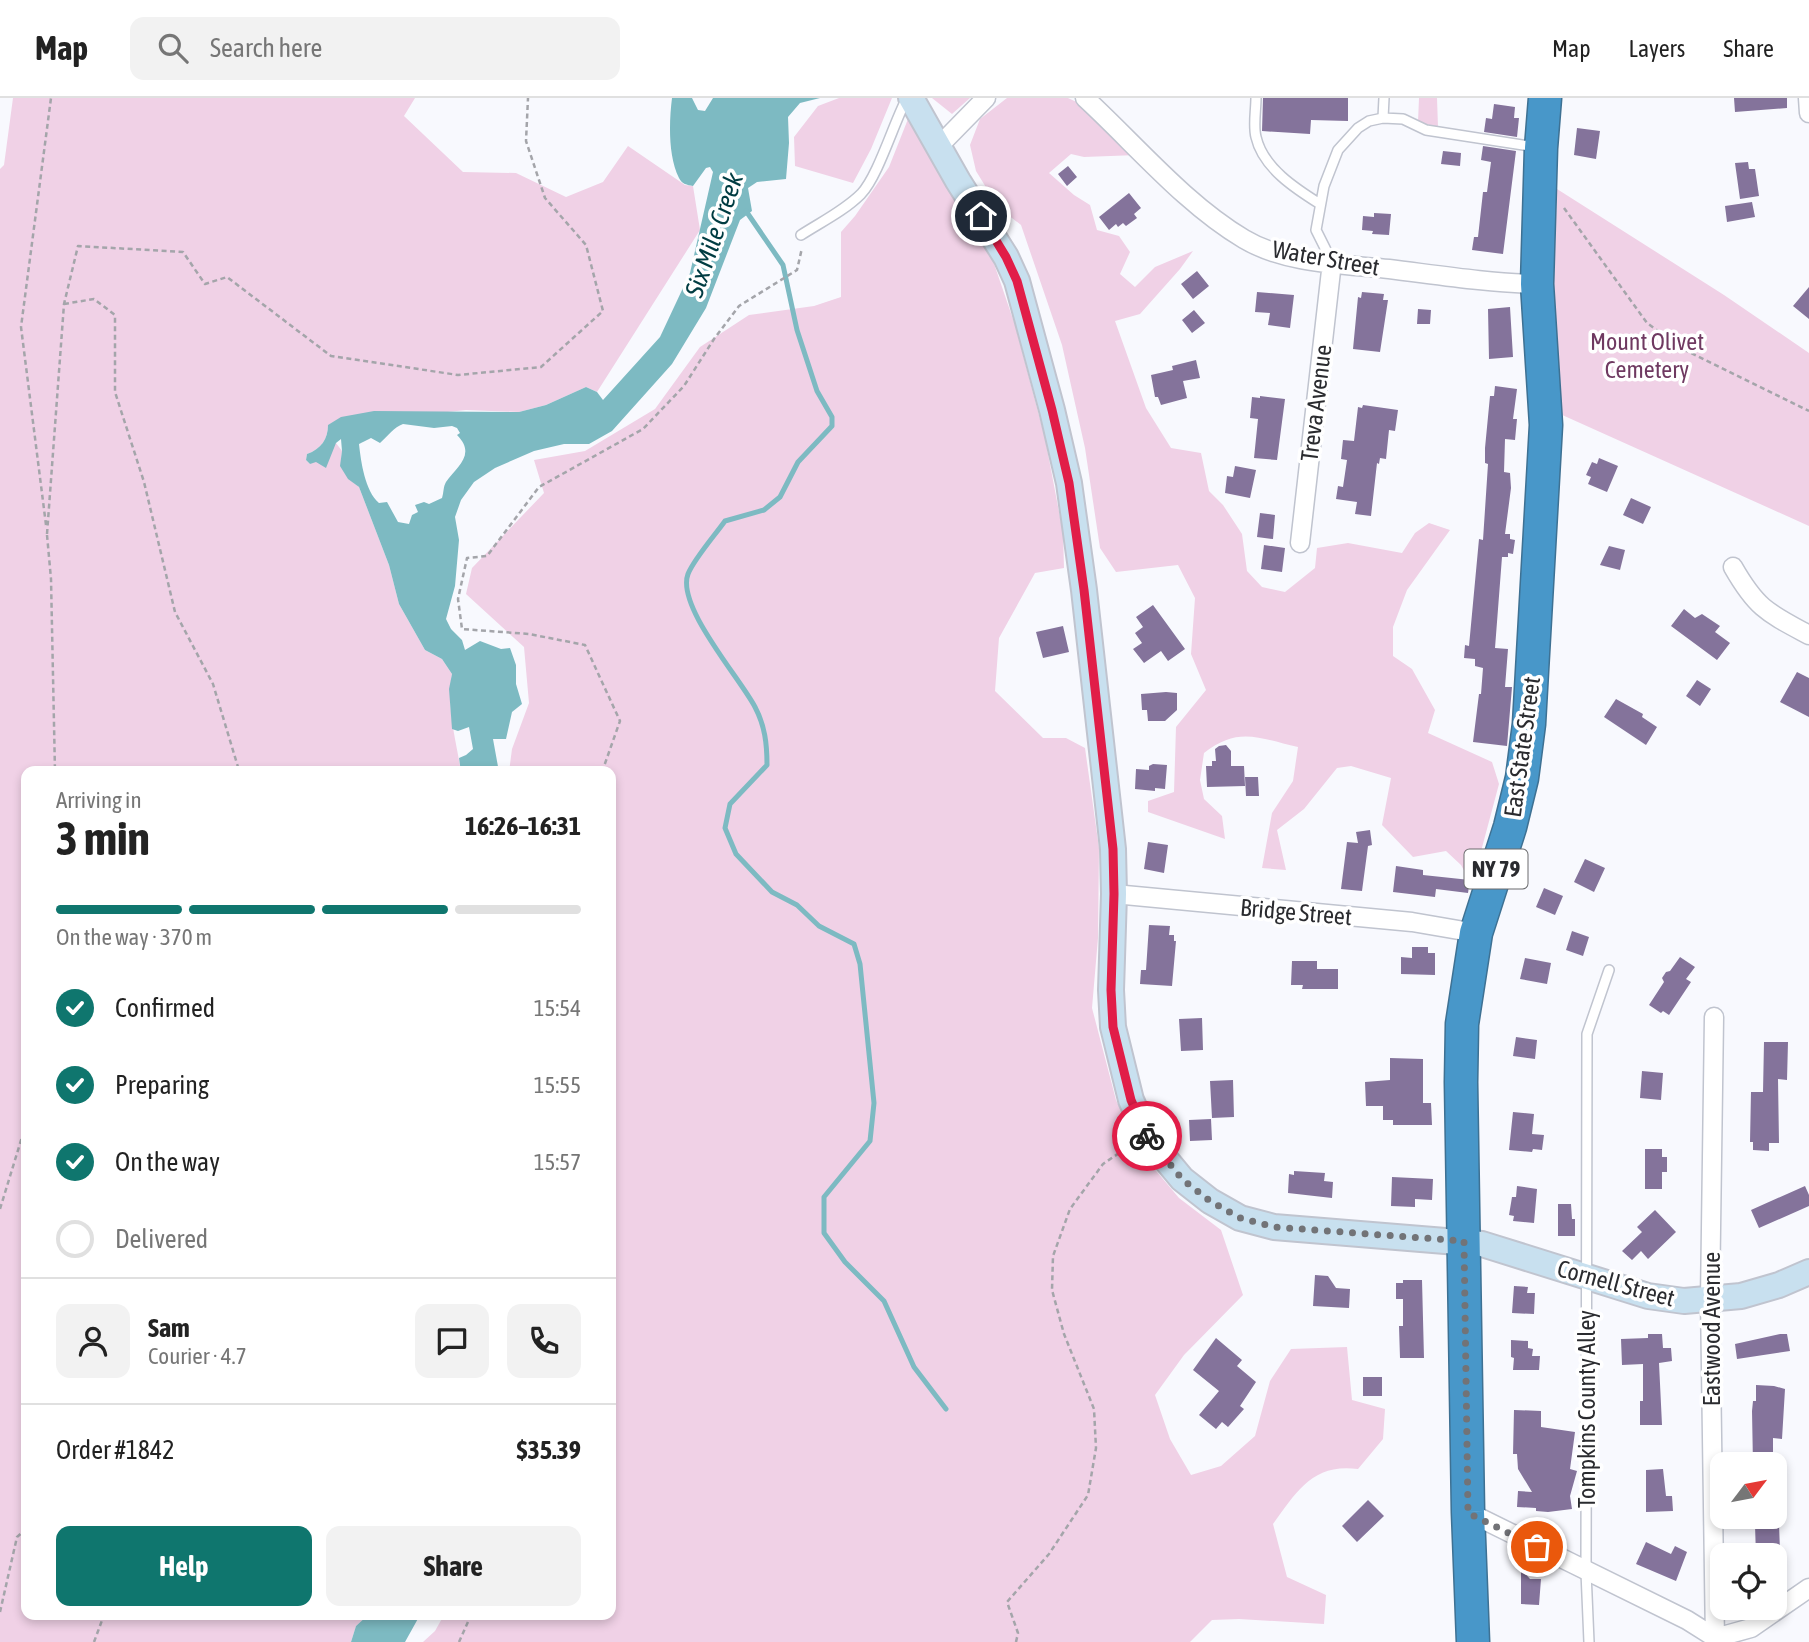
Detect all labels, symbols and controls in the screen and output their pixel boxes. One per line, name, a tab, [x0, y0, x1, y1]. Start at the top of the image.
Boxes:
search box	[130, 17, 620, 80]
text: Map	[35, 29, 88, 67]
icon: search	[154, 29, 192, 67]
text: Search here	[210, 33, 322, 63]
text: Map	[1552, 35, 1591, 62]
text: Layers	[1629, 35, 1685, 62]
text: Share	[1723, 35, 1774, 62]
water label: Six Mile Creek	[678, 168, 749, 302]
pin	[951, 186, 1011, 246]
icon: home	[962, 197, 1000, 235]
street label: Water Street	[1270, 235, 1382, 281]
park label: Mount Olivet Cemetery	[1590, 328, 1704, 383]
street label: Treva Avenue	[1295, 343, 1337, 463]
street label: East State Street	[1499, 675, 1545, 819]
text: Arriving in	[56, 787, 142, 813]
text: 16:26–16:31	[465, 811, 581, 841]
text: 3 min	[56, 812, 150, 865]
road number: NY 79	[1464, 849, 1528, 888]
street label: Bridge Street	[1239, 894, 1353, 930]
text: On the way · 370 m	[56, 924, 212, 950]
icon: check	[56, 989, 94, 1027]
text: Confirmed	[115, 993, 215, 1023]
text: 15:54	[534, 995, 581, 1021]
icon: check	[56, 1066, 94, 1104]
text: Preparing	[115, 1070, 209, 1100]
text: 15:55	[534, 1072, 581, 1098]
courier	[1112, 1101, 1182, 1171]
icon: bike	[1128, 1117, 1166, 1155]
icon: check	[56, 1143, 94, 1181]
text: On the way	[115, 1147, 220, 1177]
text: 15:57	[534, 1149, 581, 1175]
text: Delivered	[115, 1224, 208, 1254]
street label: Eastwood Avenue	[1698, 1252, 1725, 1406]
street label: Cornell Street	[1554, 1254, 1678, 1312]
button: person	[56, 1304, 130, 1378]
button: chat	[415, 1304, 489, 1378]
button: phone	[507, 1304, 581, 1378]
street label: Tompkins County Alley	[1573, 1310, 1600, 1508]
text: Sam	[148, 1313, 190, 1343]
text: Courier · 4.7	[148, 1343, 247, 1369]
text: Order #1842	[56, 1435, 175, 1465]
text: $35.39	[517, 1435, 581, 1465]
north arrow	[1710, 1452, 1787, 1530]
map controls	[1710, 1452, 1787, 1620]
pin	[1507, 1517, 1567, 1577]
button: Help	[56, 1526, 312, 1606]
button: Share	[326, 1526, 581, 1606]
icon: bag	[1518, 1528, 1556, 1566]
button: locate	[1710, 1543, 1787, 1620]

